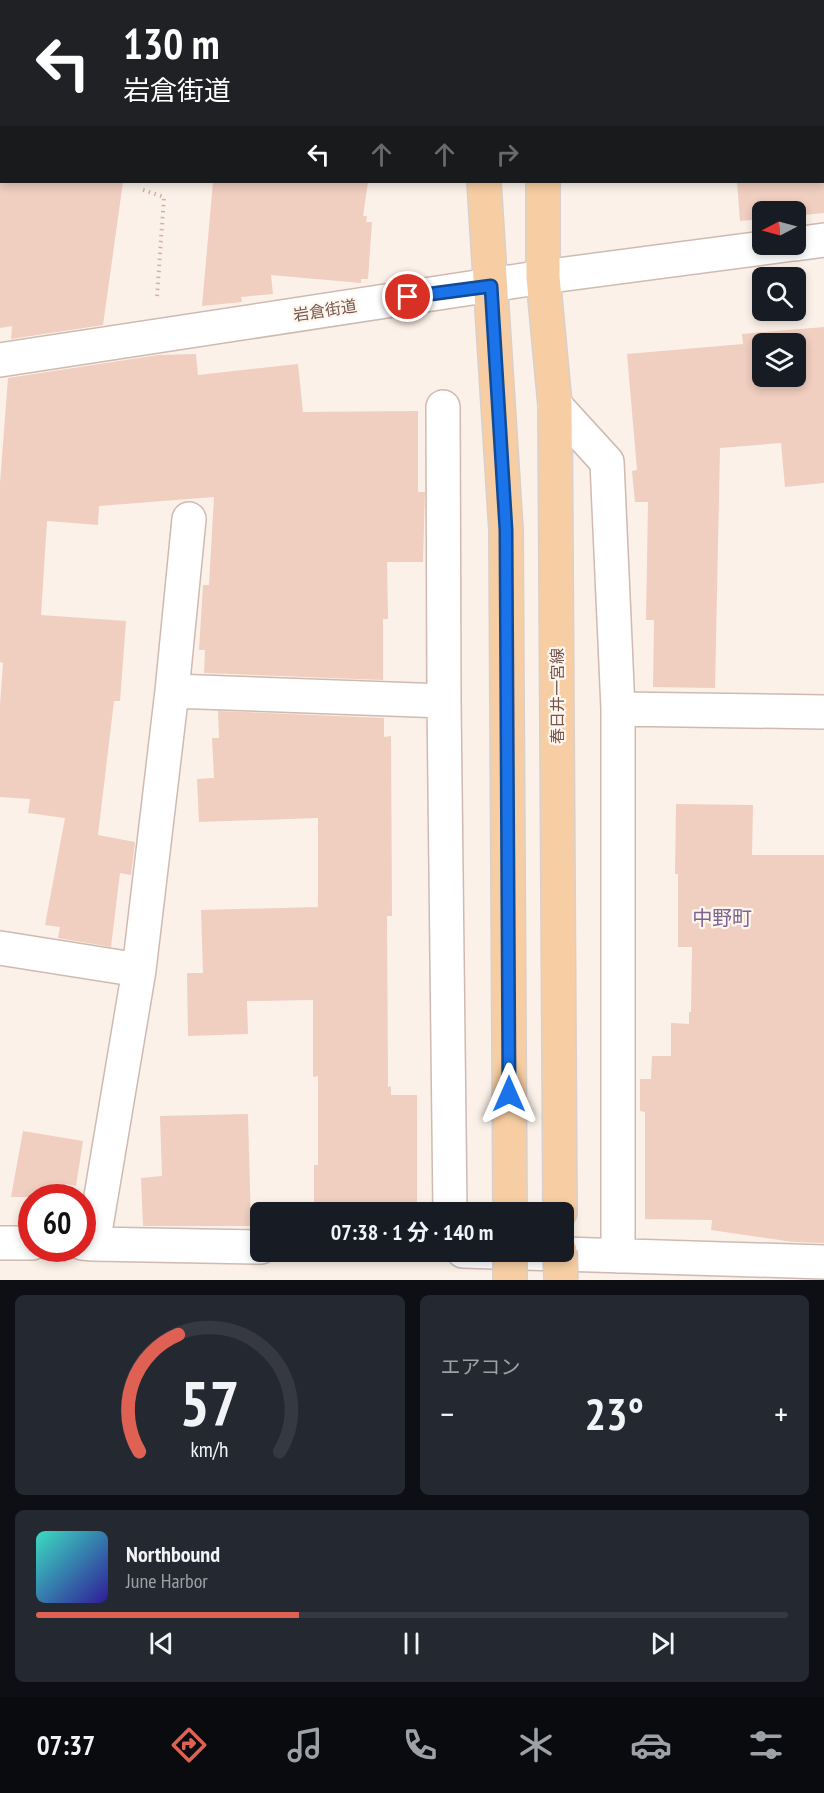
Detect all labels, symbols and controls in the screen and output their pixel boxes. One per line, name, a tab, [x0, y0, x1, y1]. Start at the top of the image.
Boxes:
text: 130 m	[123, 16, 220, 71]
icon: left	[24, 24, 102, 102]
text: 岩倉街道	[123, 73, 231, 107]
icon: left	[302, 138, 335, 171]
icon: ahead	[365, 138, 398, 171]
icon: ahead	[428, 138, 461, 171]
icon: right	[491, 138, 524, 171]
north arrow	[752, 201, 806, 255]
map controls	[752, 201, 806, 387]
button: search	[752, 267, 806, 321]
pin	[382, 271, 433, 322]
icon: arrive	[391, 280, 424, 313]
street label: 岩倉街道	[292, 295, 358, 325]
button: layers	[752, 333, 806, 387]
street label: 春日井一宮線	[547, 648, 567, 744]
district label: 中野町	[692, 905, 752, 931]
position arrow	[477, 1062, 541, 1126]
speed limit sign: 60	[18, 1184, 96, 1262]
text: 07:38 · 1 分 · 140 m	[331, 1218, 493, 1246]
text: エアコン	[441, 1354, 521, 1380]
text: 57	[180, 1362, 240, 1443]
text: 23°	[585, 1384, 644, 1442]
text: −	[441, 1392, 454, 1435]
text: +	[774, 1392, 788, 1435]
text: km/h	[191, 1435, 229, 1463]
text: Northbound	[126, 1540, 220, 1568]
text: June Harbor	[126, 1568, 208, 1594]
icon: previous	[145, 1627, 178, 1660]
icon: pause	[395, 1627, 428, 1660]
icon: next	[646, 1627, 679, 1660]
icon: directions	[168, 1724, 210, 1766]
icon: music	[284, 1724, 326, 1766]
icon: phone	[399, 1724, 441, 1766]
icon: climate	[515, 1724, 557, 1766]
icon: car	[630, 1724, 672, 1766]
icon: filters	[745, 1724, 787, 1766]
text: 07:37	[37, 1728, 95, 1762]

